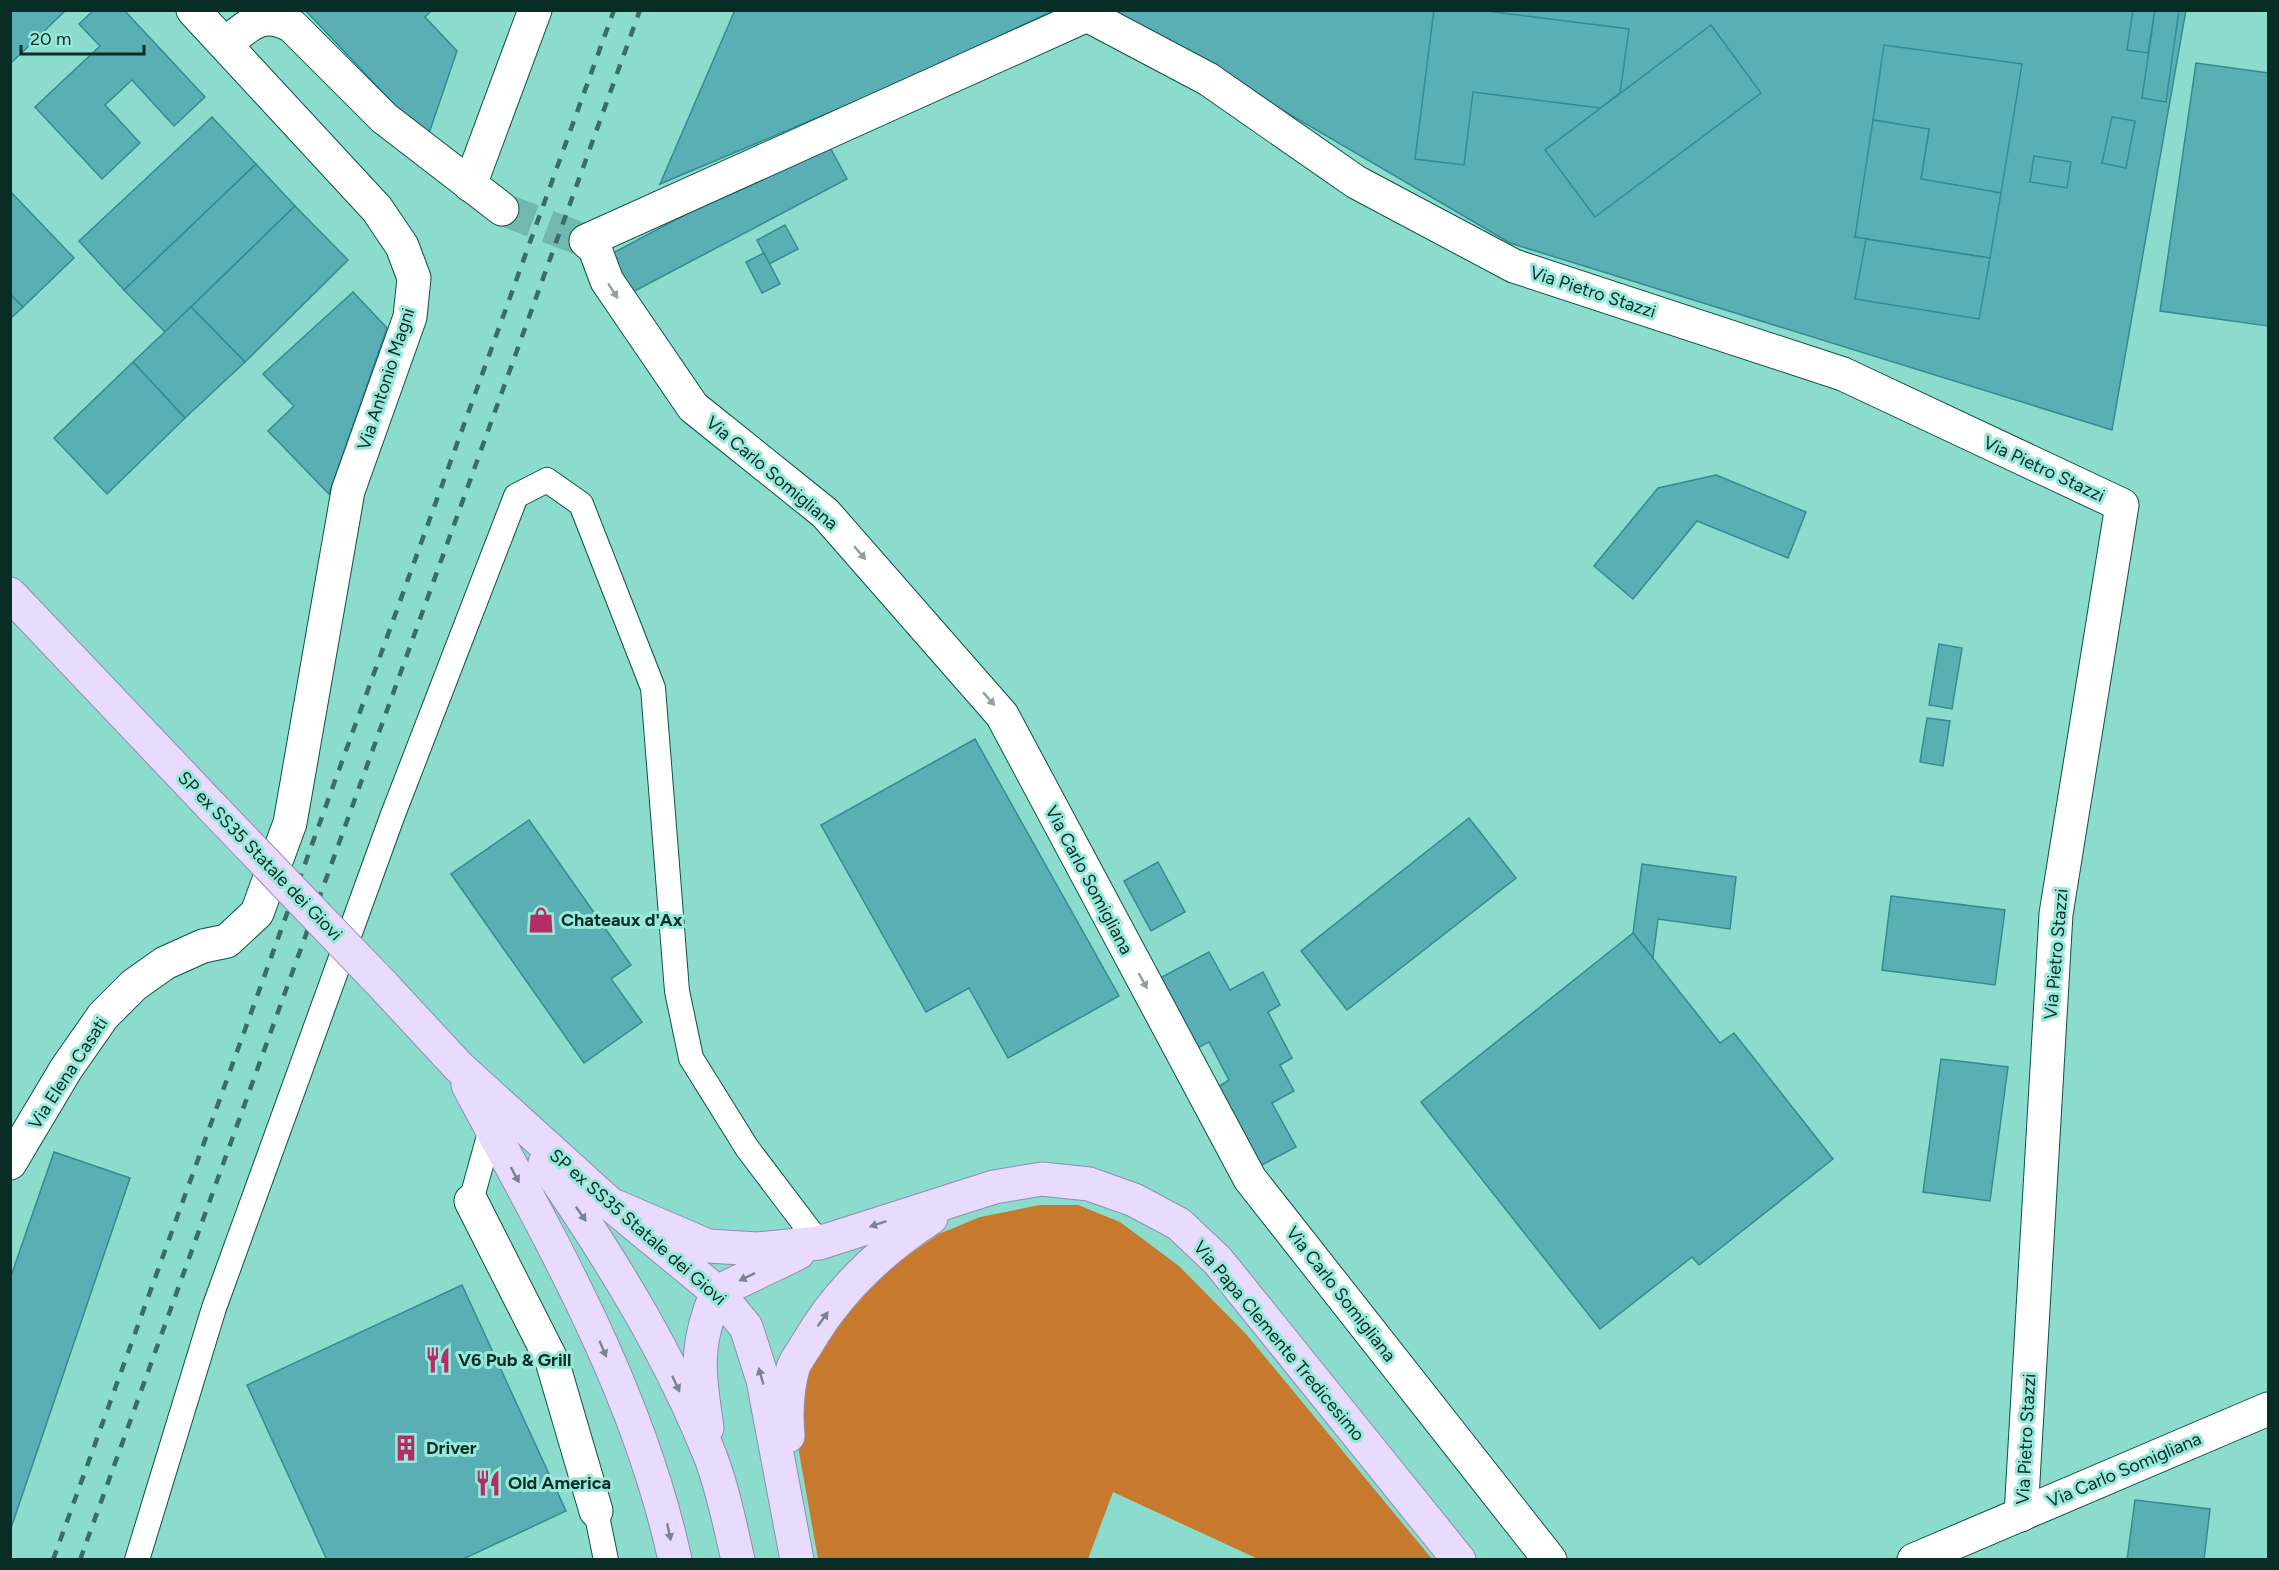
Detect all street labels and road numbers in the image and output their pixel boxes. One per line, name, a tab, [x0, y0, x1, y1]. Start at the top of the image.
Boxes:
street label: Via Pietro Stazzi	[1527, 261, 1659, 323]
street label: Via Antonio Magni	[353, 305, 419, 453]
street label: Via Carlo Somigliana	[702, 411, 842, 535]
street label: Via Pietro Stazzi	[1980, 431, 2108, 507]
street label: SP ex SS35 Statale dei Giovi	[173, 767, 347, 945]
street label: Via Carlo Somigliana	[1040, 802, 1138, 958]
street label: Via Pietro Stazzi	[2039, 888, 2073, 1020]
street label: Via Elena Casati	[24, 1013, 112, 1133]
street label: SP ex SS35 Statale dei Giovi	[545, 1144, 731, 1310]
street label: Via Carlo Somigliana	[1281, 1222, 1401, 1366]
street label: Via Papa Clemente Tredicesimo	[1189, 1236, 1369, 1446]
street label: Via Pietro Stazzi	[2012, 1373, 2040, 1505]
street label: Via Carlo Somigliana	[2044, 1428, 2204, 1512]

